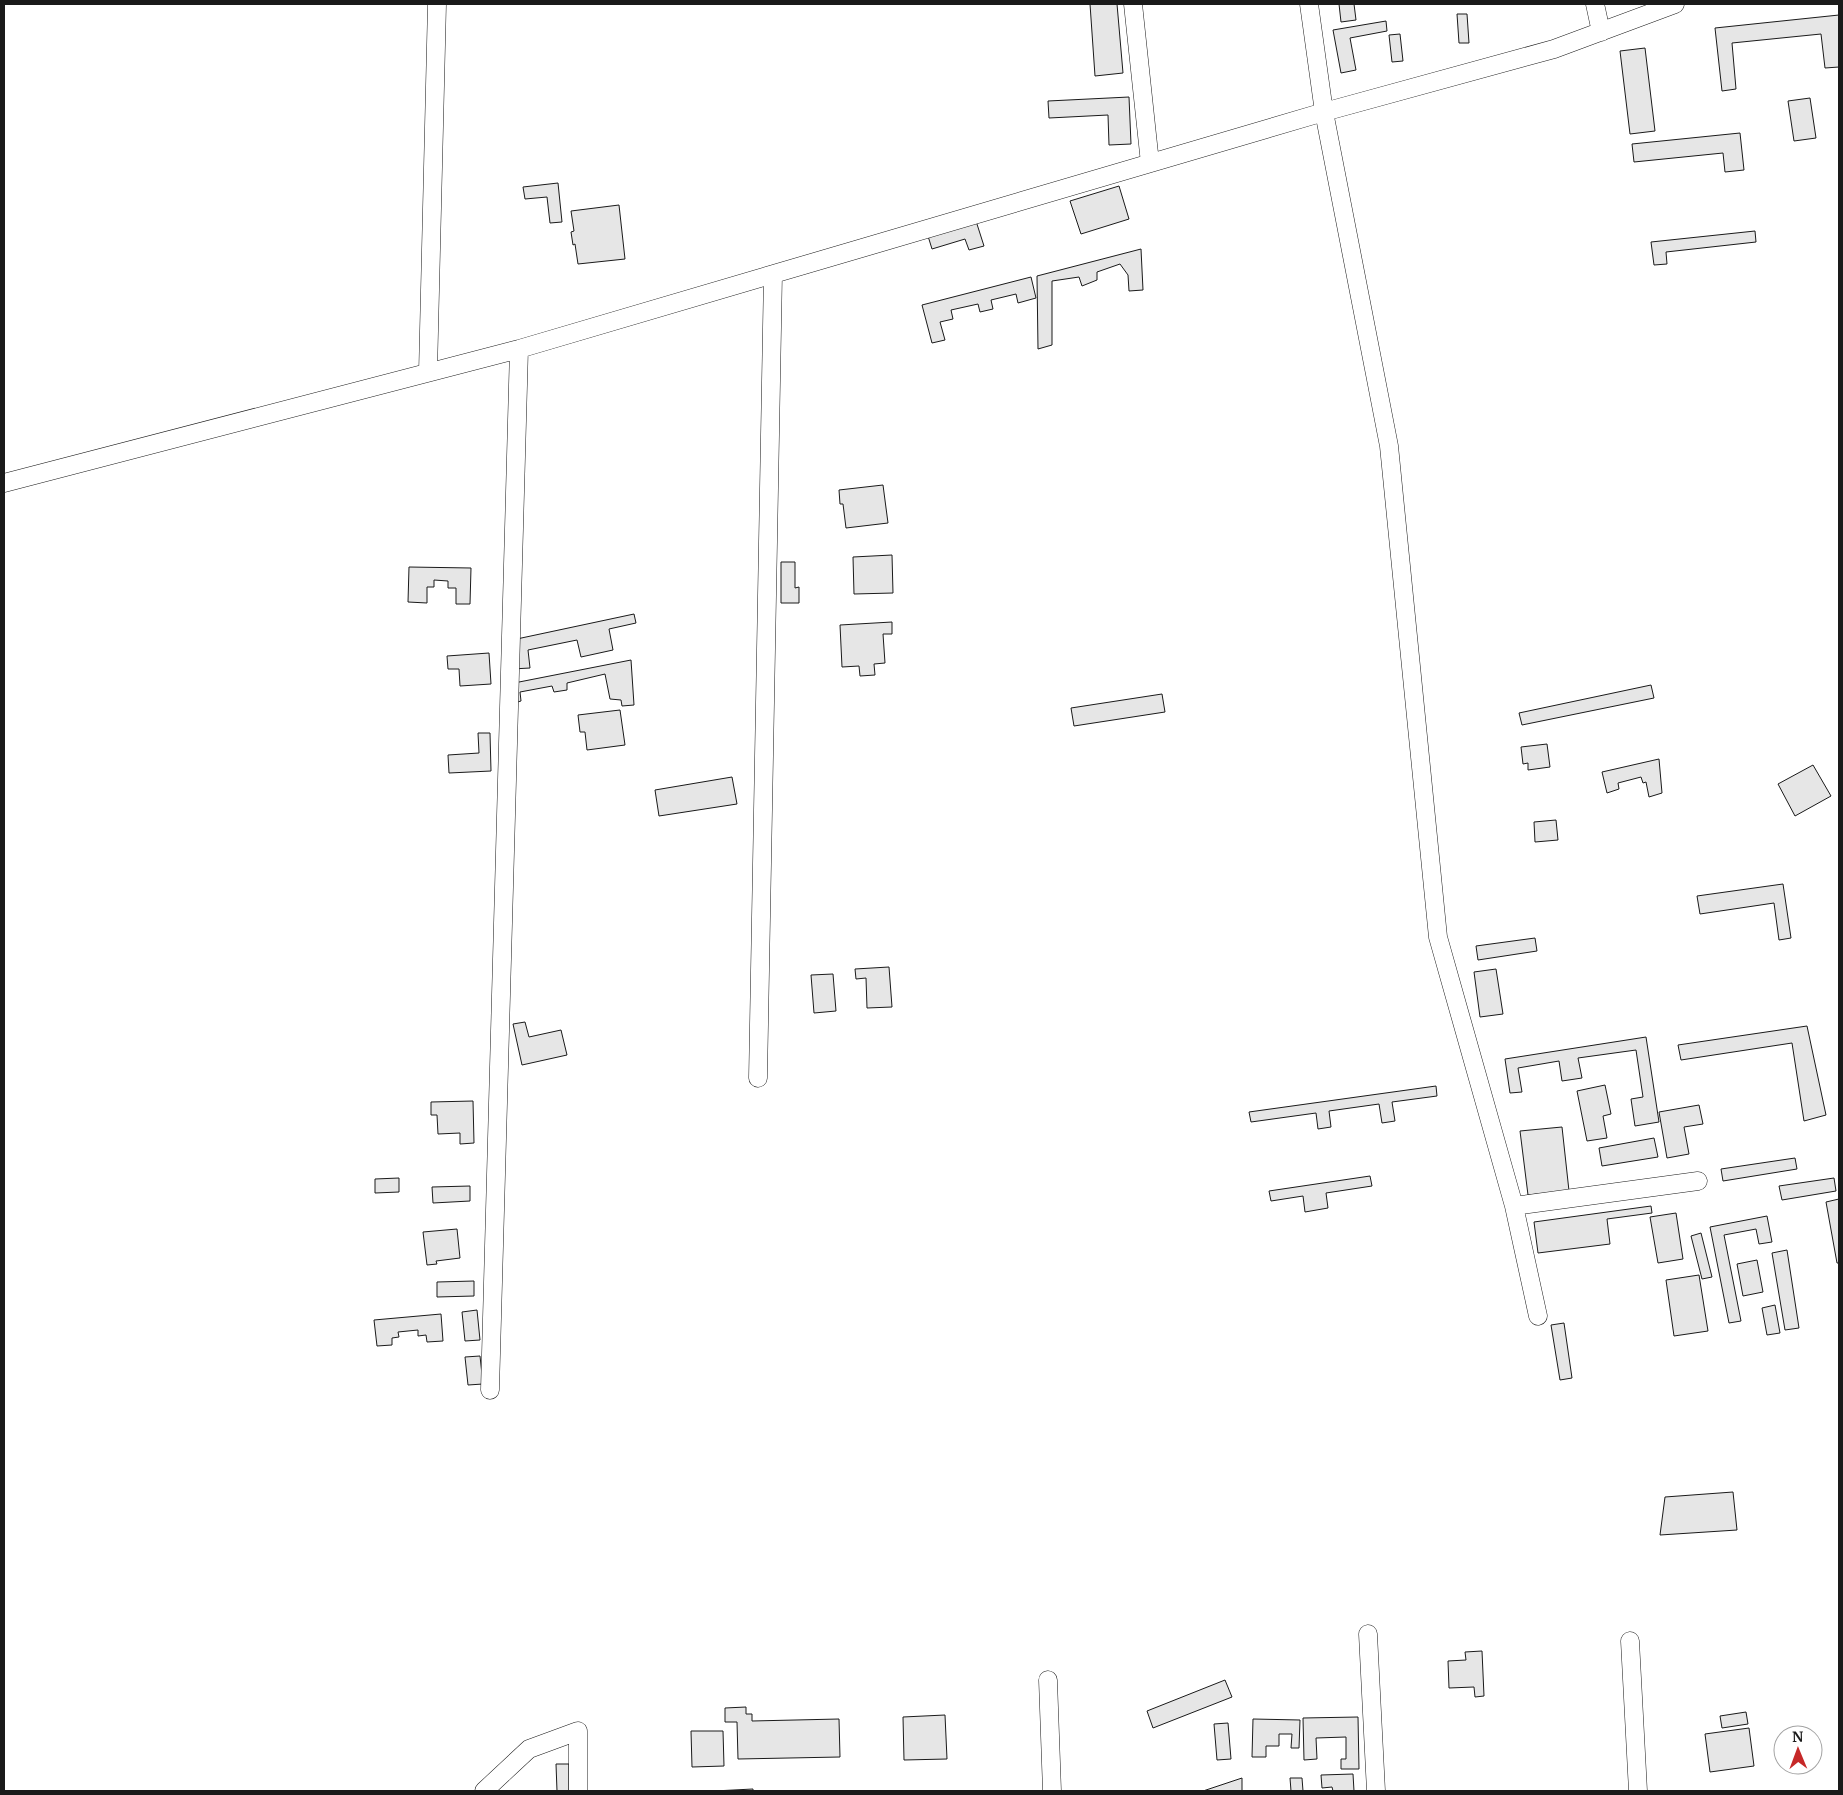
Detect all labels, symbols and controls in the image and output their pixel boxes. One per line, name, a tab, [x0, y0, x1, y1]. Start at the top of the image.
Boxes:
north arrow	[1773, 1725, 1823, 1775]
text: N	[1792, 1728, 1803, 1746]

